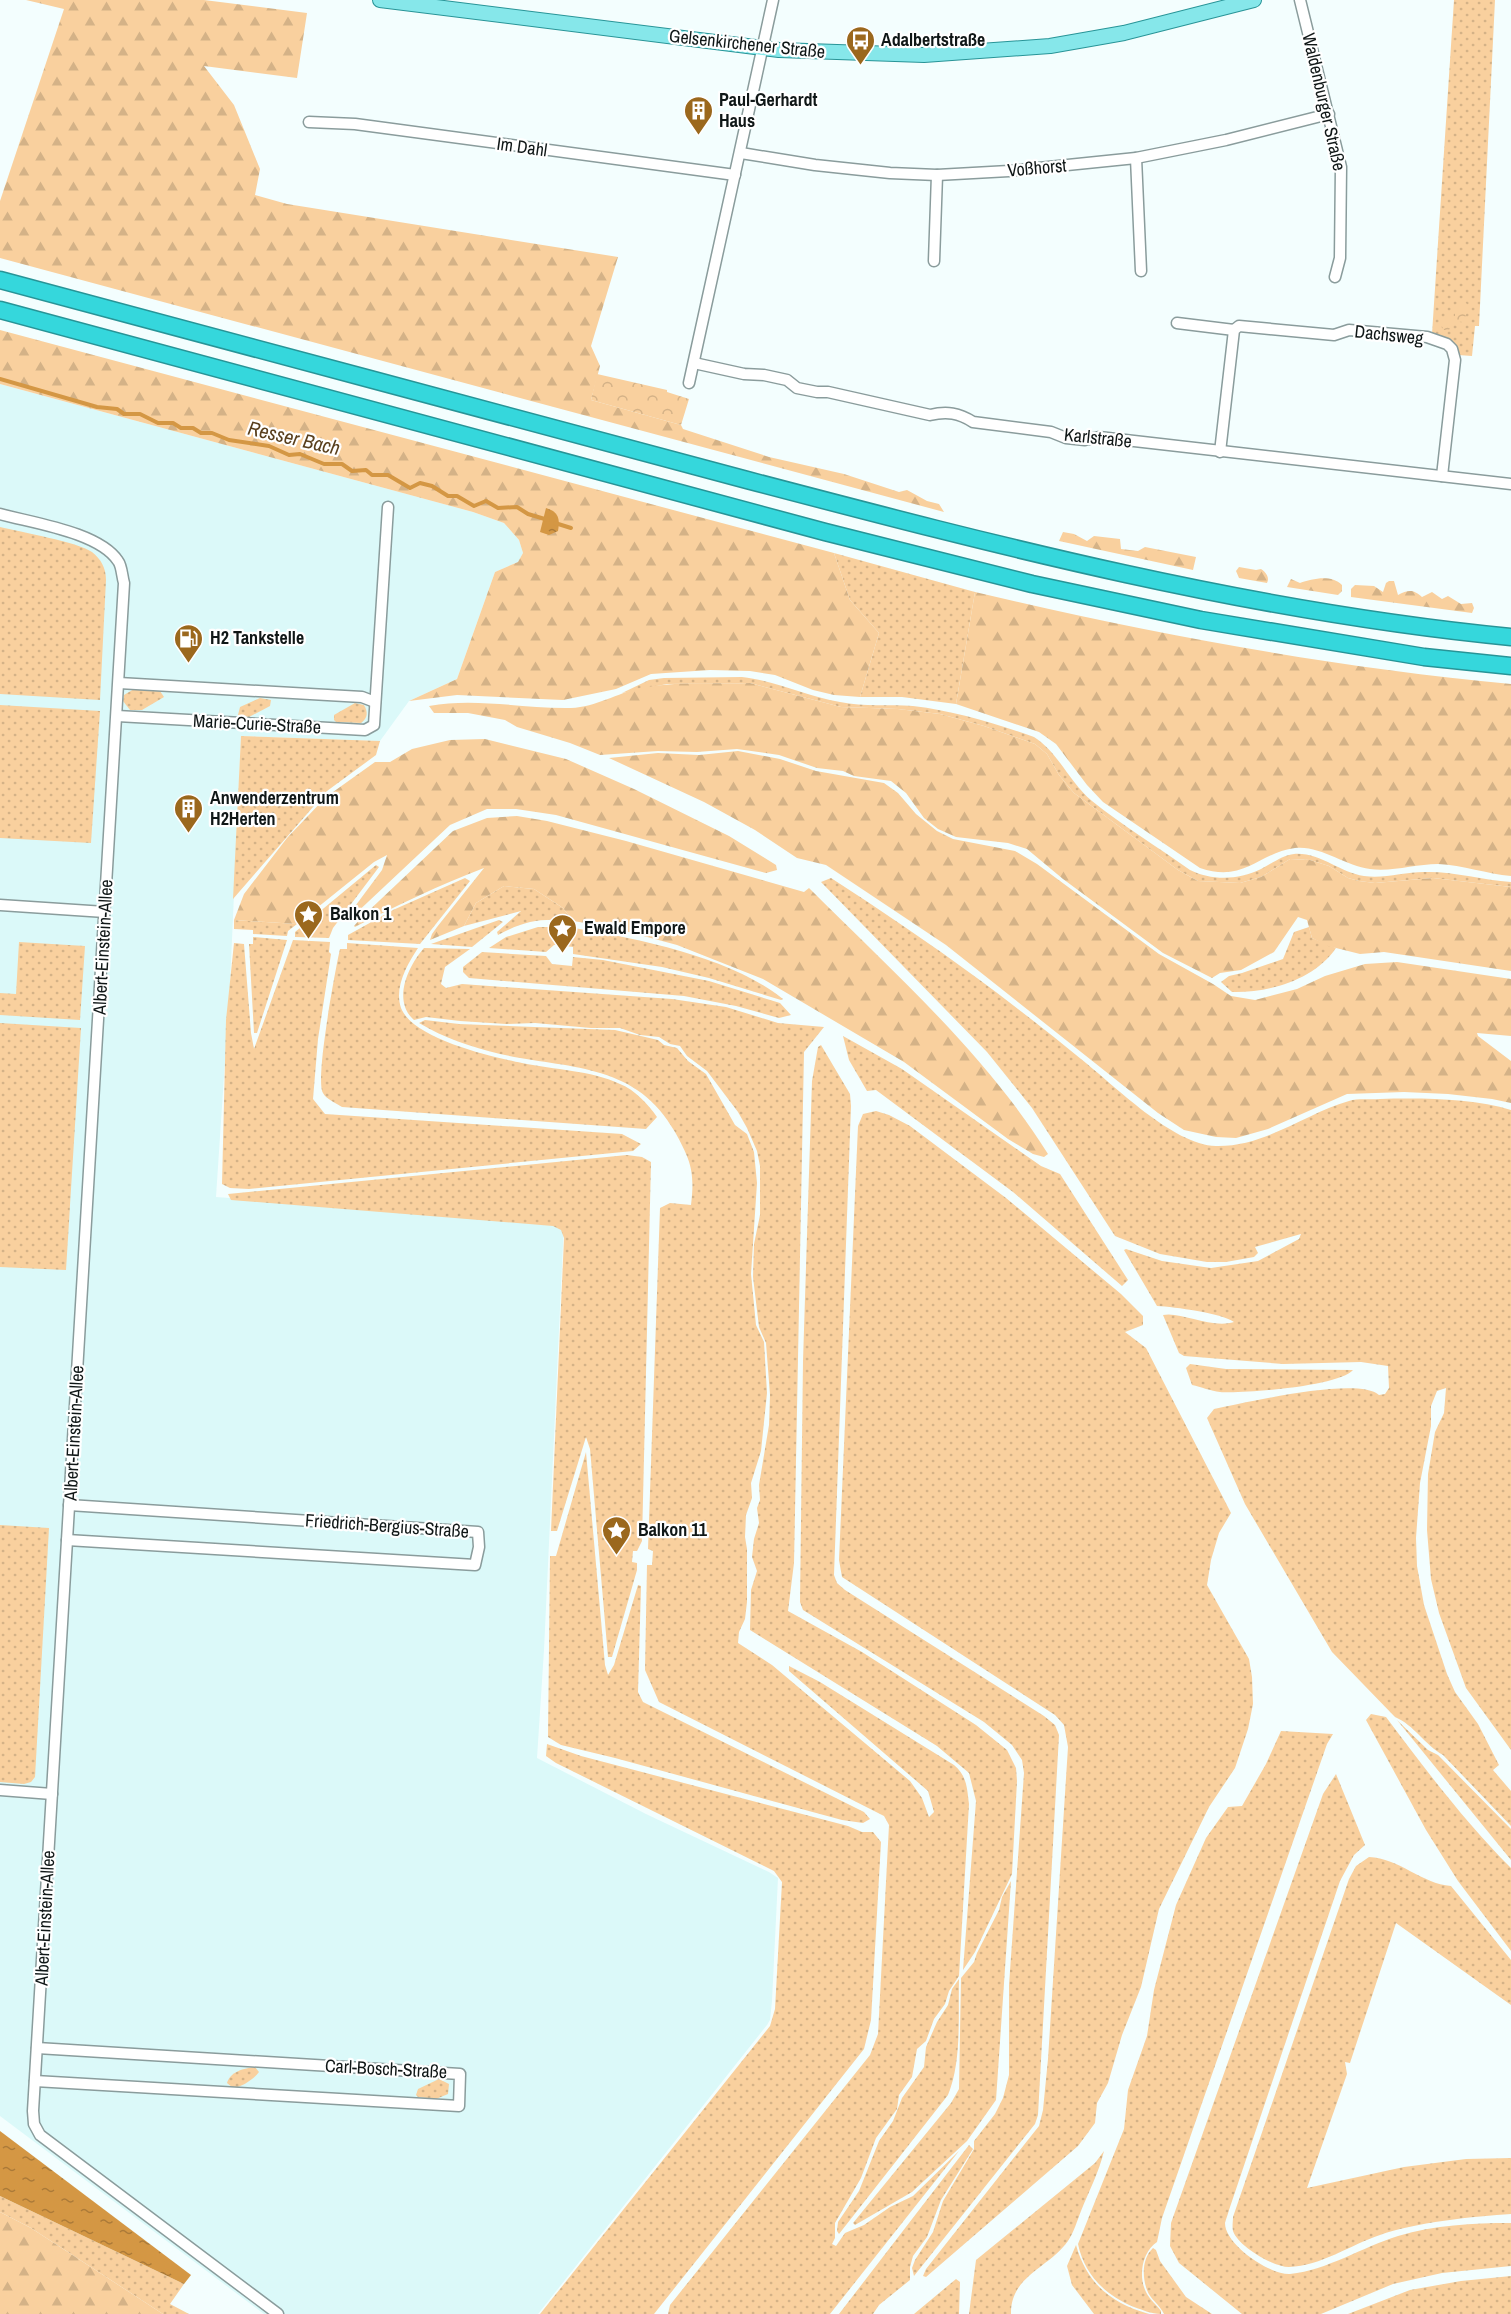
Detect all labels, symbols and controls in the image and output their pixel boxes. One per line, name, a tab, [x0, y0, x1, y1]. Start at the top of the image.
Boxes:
street label: Gelsenkirchener Straße	[668, 23, 826, 64]
bus stop icon: Adalbertstraße	[844, 24, 876, 66]
place label: Adalbertstraße	[881, 27, 985, 52]
street label: Waldenburger Straße	[1296, 31, 1352, 173]
place label: Paul-Gerhardt Haus	[719, 87, 818, 133]
building icon: Paul-Gerhardt Haus	[682, 94, 714, 136]
street label: Im Dahl	[495, 131, 549, 162]
street label: Voßhorst	[1006, 152, 1067, 183]
street label: Dachsweg	[1353, 318, 1425, 351]
water label: Resser Bach	[245, 414, 343, 461]
street label: Karlstraße	[1063, 422, 1133, 453]
fuel station icon: H2 Tankstelle	[173, 622, 205, 664]
place label: H2 Tankstelle	[210, 625, 304, 650]
street label: Marie-Curie-Straße	[192, 708, 322, 739]
place label: Anwenderzentrum H2Herten	[210, 785, 339, 831]
building icon: Anwenderzentrum H2Herten	[173, 792, 205, 834]
street label: Albert-Einstein-Allee	[86, 879, 119, 1016]
place icon: Balkon 1	[293, 898, 325, 940]
place label: Balkon 1	[330, 901, 392, 926]
place icon: Ewald Empore	[547, 912, 579, 954]
place label: Ewald Empore	[584, 915, 686, 940]
street label: Albert-Einstein-Allee	[57, 1365, 90, 1502]
street label: Friedrich-Bergius-Straße	[304, 1507, 470, 1544]
place icon: Balkon 11	[601, 1514, 633, 1556]
place label: Balkon 11	[638, 1517, 708, 1542]
street label: Albert-Einstein-Allee	[28, 1850, 61, 1987]
street label: Carl-Bosch-Straße	[324, 2053, 448, 2084]

